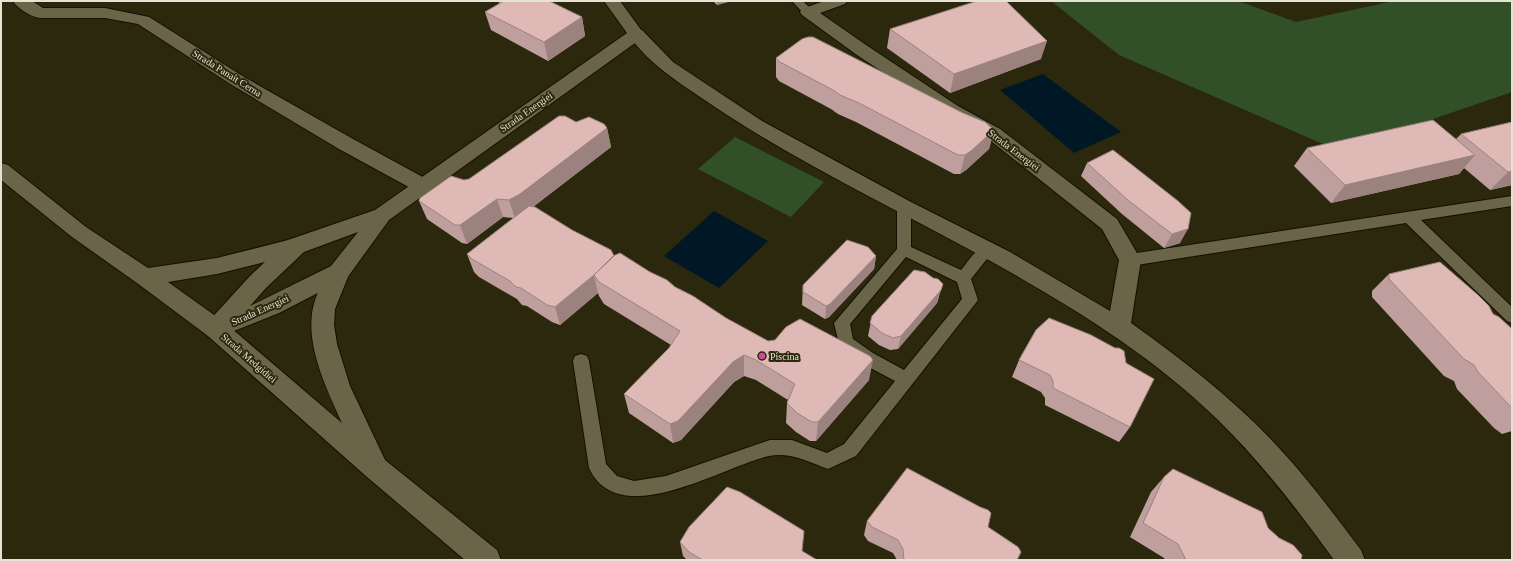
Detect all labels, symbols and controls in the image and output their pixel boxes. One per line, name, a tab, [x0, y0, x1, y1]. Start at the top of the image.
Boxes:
street label: Strada Panait Cerna	[190, 47, 264, 99]
street label: Strada Energiei	[498, 90, 555, 134]
street label: Strada Energiei	[986, 127, 1042, 173]
street label: Strada Energiei	[230, 292, 291, 328]
street label: Strada Medgidiei	[219, 331, 279, 385]
marker: Piscina	[757, 351, 767, 361]
place label: Piscina	[770, 351, 799, 362]

